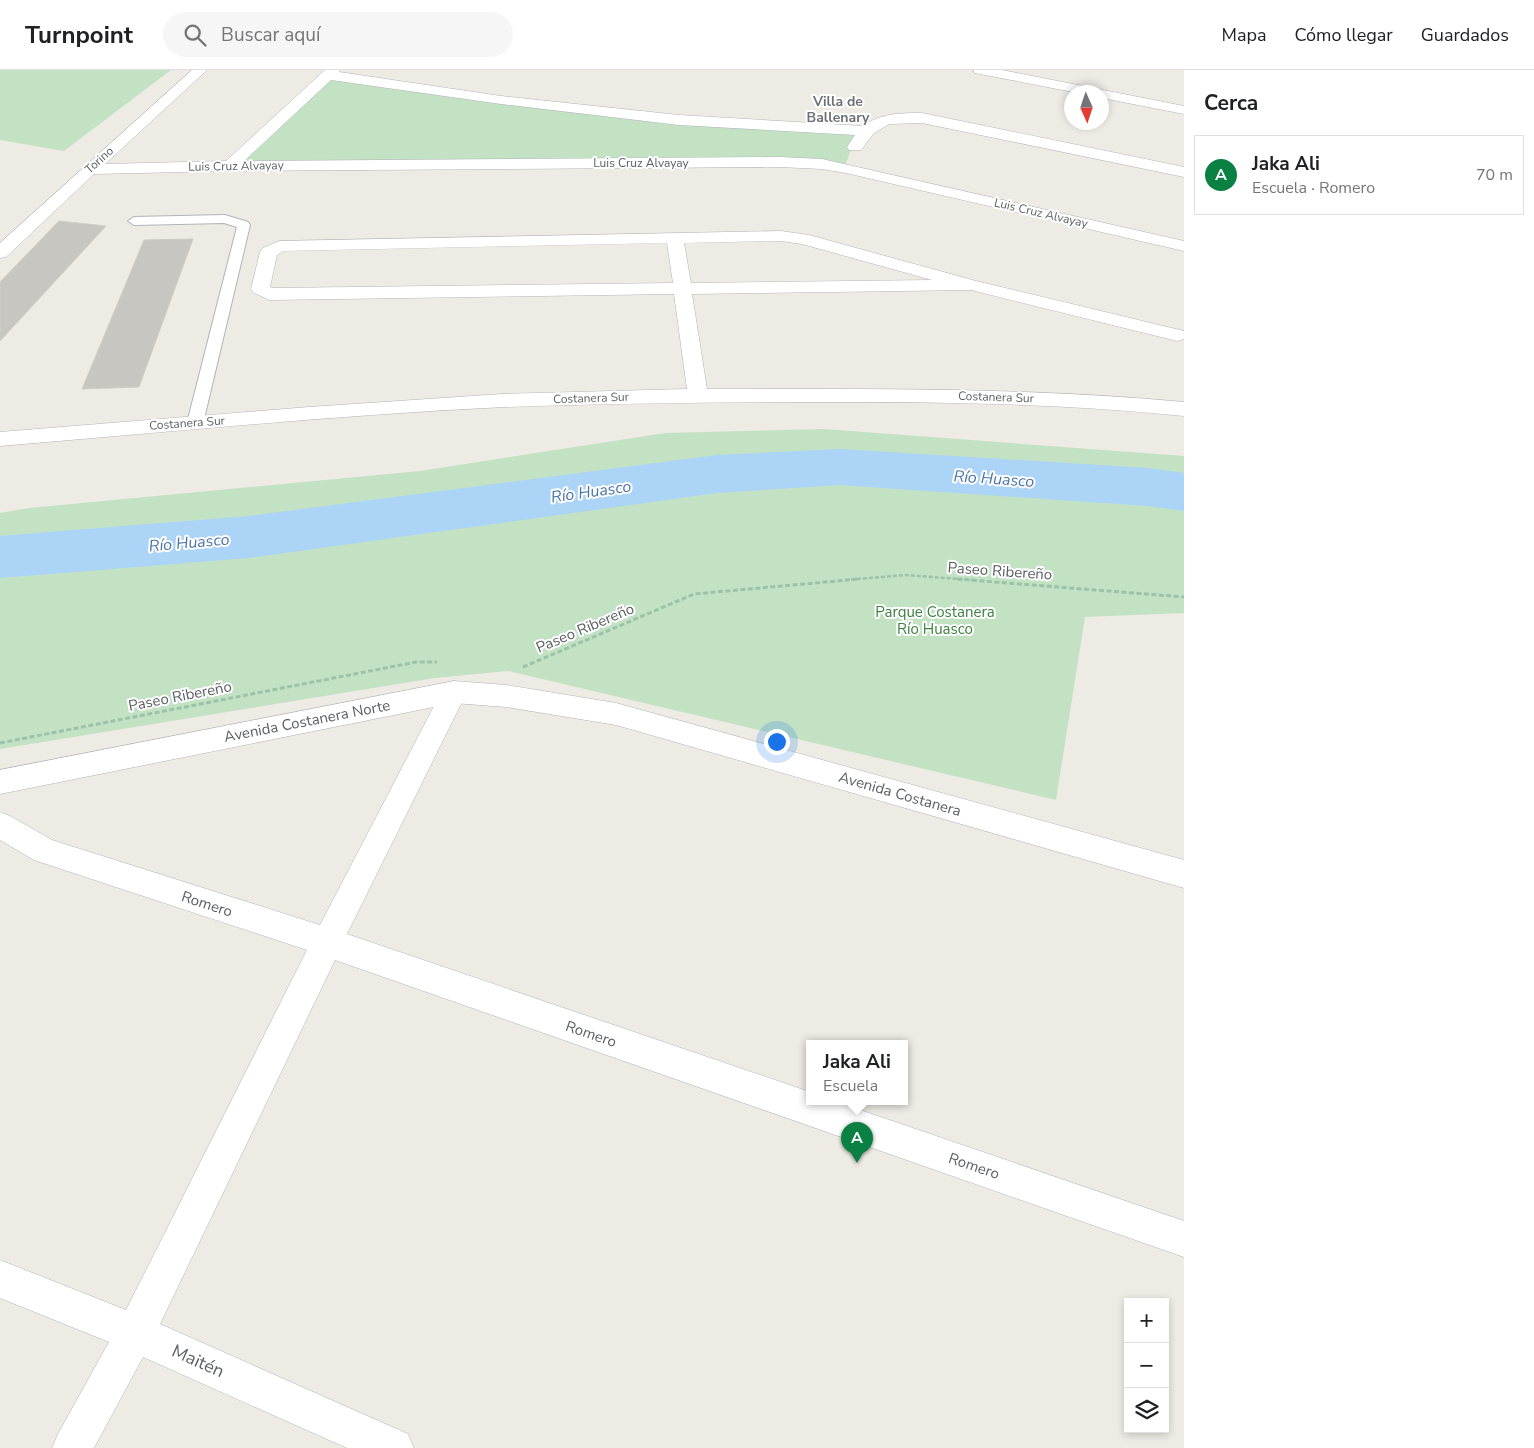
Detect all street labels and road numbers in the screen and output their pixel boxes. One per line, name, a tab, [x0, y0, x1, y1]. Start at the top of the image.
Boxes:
street label: Torino	[81, 143, 117, 177]
street label: Luis Cruz Alvayay	[593, 155, 690, 171]
street label: Luis Cruz Alvayay	[188, 157, 285, 175]
street label: Luis Cruz Alvayay	[993, 194, 1090, 232]
street label: Costanera Sur	[958, 388, 1035, 406]
street label: Costanera Sur	[553, 389, 630, 407]
street label: Costanera Sur	[149, 412, 226, 434]
street label: Paseo Ribereño	[947, 557, 1053, 585]
street label: Paseo Ribereño	[533, 598, 637, 658]
street label: Paseo Ribereño	[127, 676, 233, 716]
street label: Avenida Costanera Norte	[222, 695, 392, 747]
street label: Avenida Costanera	[836, 767, 964, 821]
street label: Romero	[179, 886, 235, 922]
street label: Romero	[563, 1016, 619, 1052]
street label: Romero	[946, 1148, 1002, 1184]
street label: Maitén	[168, 1339, 228, 1383]

